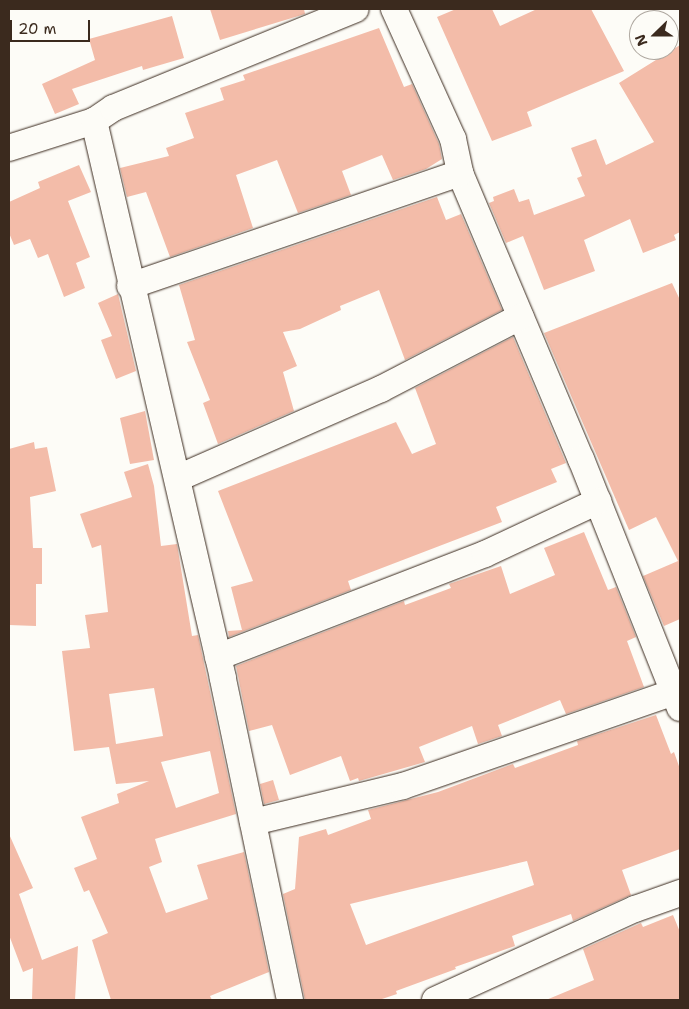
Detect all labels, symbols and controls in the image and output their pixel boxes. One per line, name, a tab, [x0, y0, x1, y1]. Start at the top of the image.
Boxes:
scale bar	[12, 10, 92, 42]
north arrow	[629, 10, 679, 60]
text: 20 m	[18, 19, 57, 39]
text: N	[631, 32, 651, 49]

